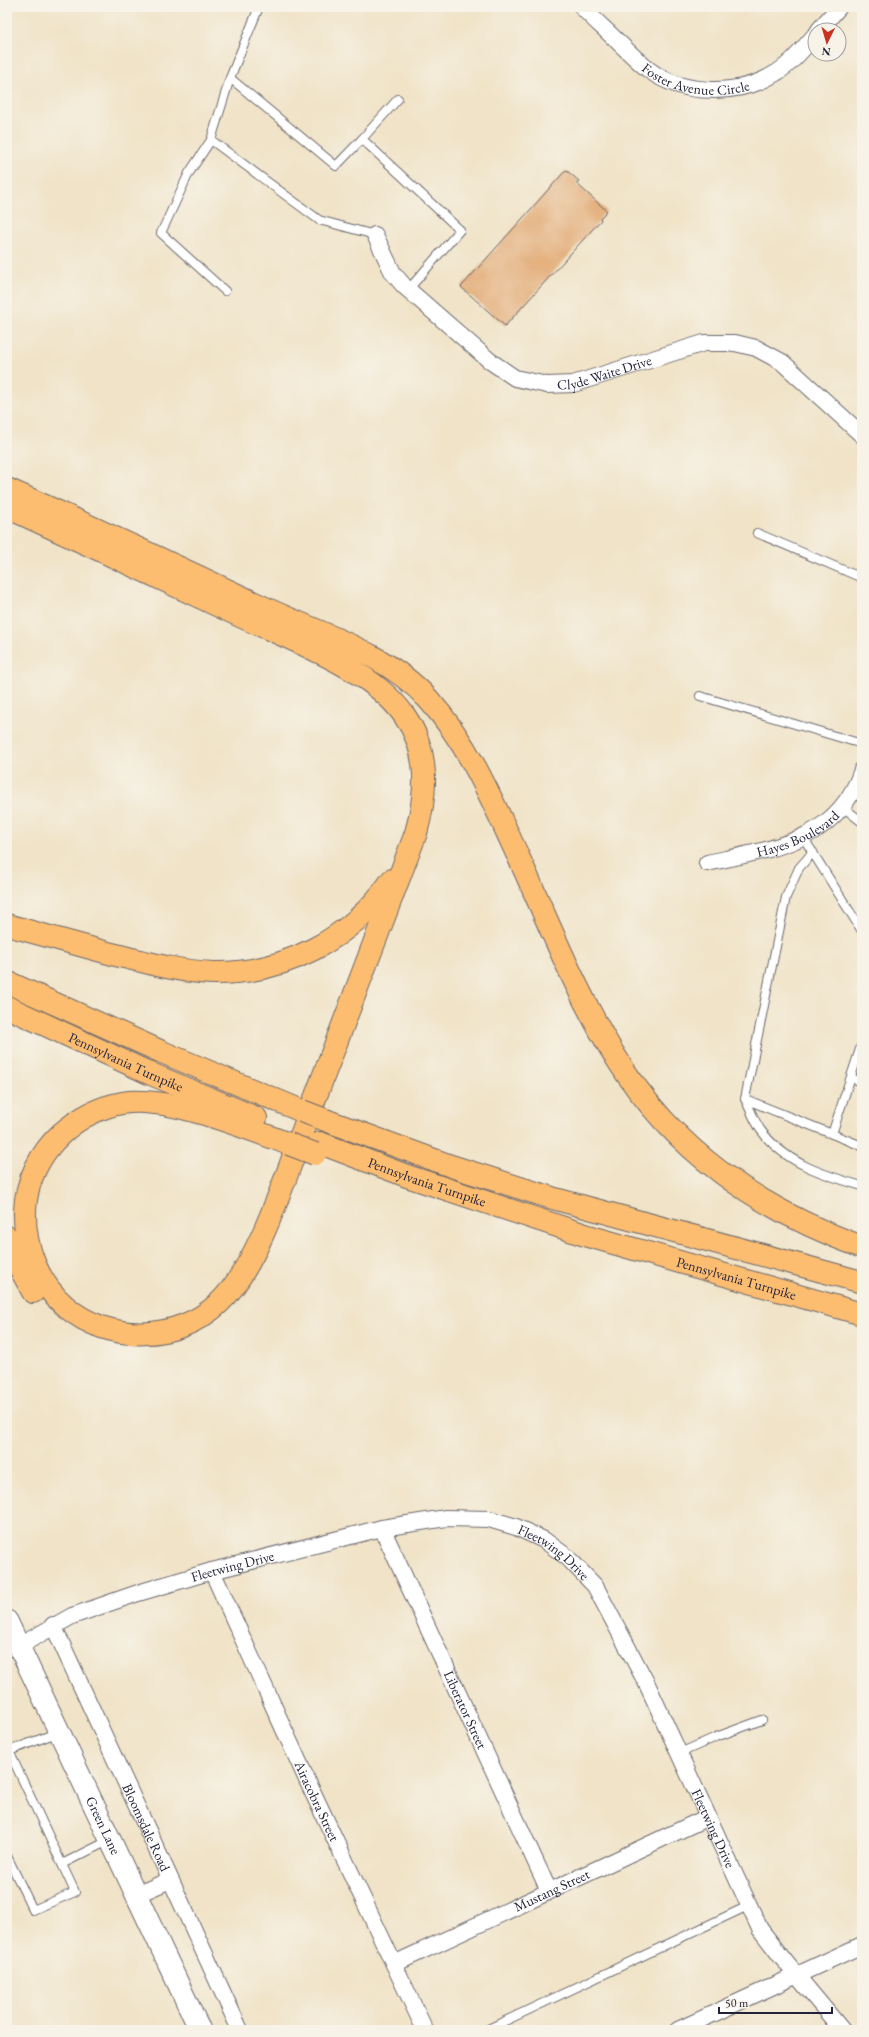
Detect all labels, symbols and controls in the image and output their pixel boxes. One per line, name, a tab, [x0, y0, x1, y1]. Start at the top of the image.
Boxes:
north arrow	[807, 22, 847, 62]
text: N	[821, 45, 831, 59]
street label: Foster Avenue Circle	[638, 59, 752, 99]
street label: Clyde Waite Drive	[557, 351, 654, 394]
street label: Hayes Boulevard	[755, 806, 844, 861]
street label: Pennsylvania Turnpike	[66, 1028, 186, 1096]
street label: Pennsylvania Turnpike	[366, 1153, 489, 1211]
street label: Pennsylvania Turnpike	[674, 1253, 799, 1304]
street label: Fleetwing Drive	[515, 1520, 594, 1584]
street label: Fleetwing Drive	[189, 1547, 276, 1586]
street label: Liberator Street	[440, 1668, 492, 1752]
street label: Airacobra Street	[290, 1757, 344, 1845]
street label: Bloomsdale Road	[118, 1781, 175, 1875]
street label: Fleetwing Drive	[688, 1786, 740, 1871]
street label: Green Lane	[82, 1793, 125, 1858]
street label: Mustang Street	[511, 1865, 593, 1916]
scale bar	[719, 1989, 832, 2015]
text: 50 m	[725, 1995, 749, 2011]

